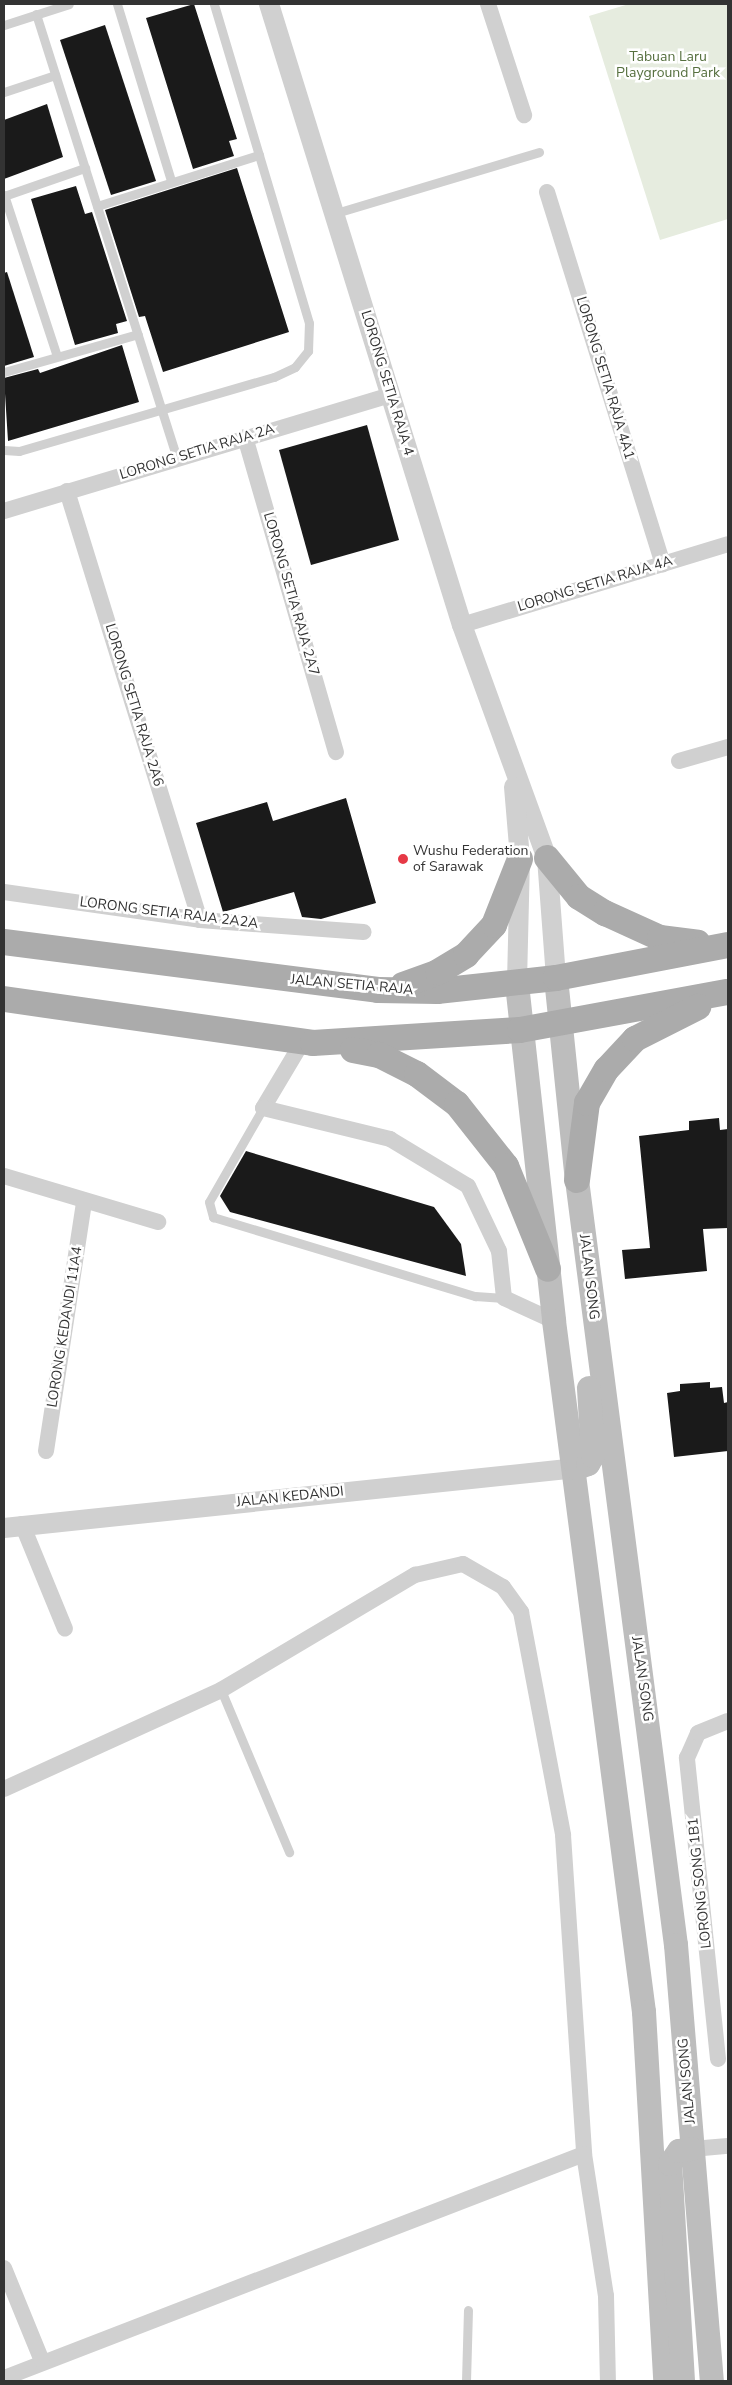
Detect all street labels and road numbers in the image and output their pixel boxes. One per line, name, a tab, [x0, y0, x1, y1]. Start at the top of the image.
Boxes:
street label: LORONG SETIA RAJA 4A1	[572, 295, 638, 461]
street label: LORONG SETIA RAJA 4	[357, 308, 417, 458]
street label: LORONG SETIA RAJA 2A	[118, 420, 276, 484]
street label: LORONG SETIA RAJA 2A7	[260, 510, 322, 678]
street label: LORONG SETIA RAJA 4A	[516, 552, 674, 616]
street label: LORONG SETIA RAJA 2A6	[101, 622, 167, 788]
street label: LORONG SETIA RAJA 2A2A	[79, 894, 259, 932]
street label: JALAN SETIA RAJA	[290, 971, 414, 999]
street label: JALAN SONG	[575, 1233, 603, 1321]
street label: LORONG KEDANDI 11A4	[44, 1245, 86, 1409]
street label: JALAN KEDANDI	[235, 1483, 345, 1511]
street label: JALAN SONG	[628, 1635, 656, 1723]
street label: LORONG SONG 1B1	[685, 1817, 715, 1949]
street label: JALAN SONG	[675, 2037, 699, 2125]

